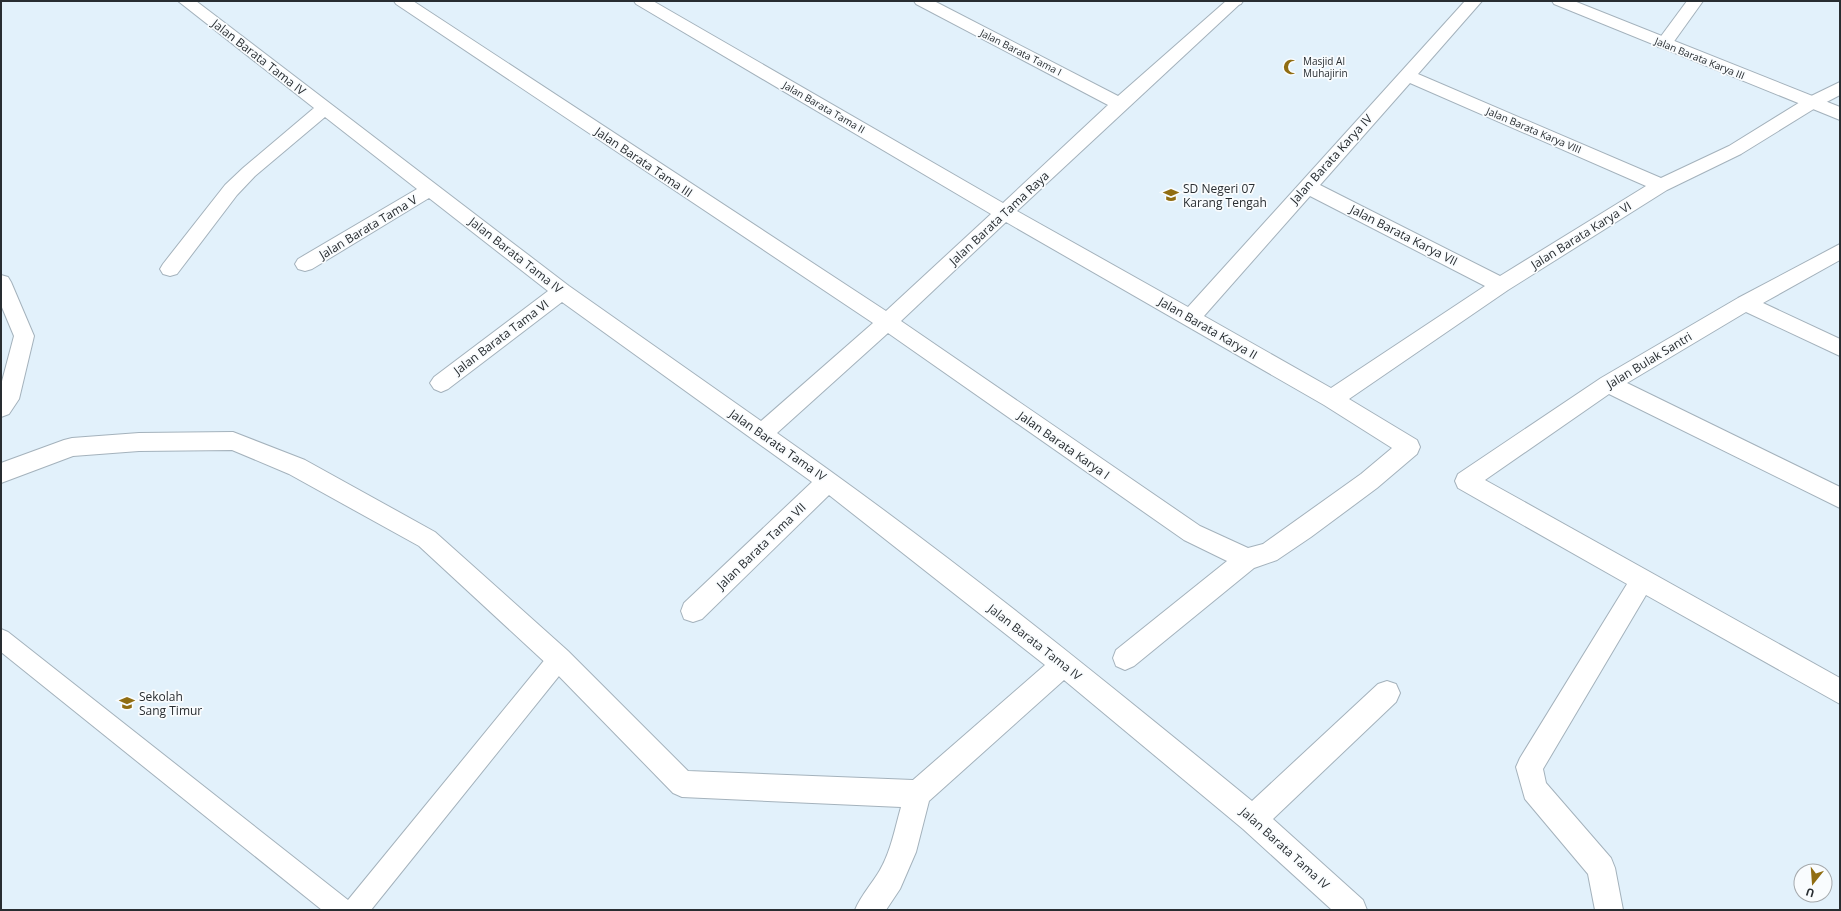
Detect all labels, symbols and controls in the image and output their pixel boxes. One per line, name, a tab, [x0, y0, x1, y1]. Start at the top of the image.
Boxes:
street label: Jalan Barata Tama IV	[208, 14, 310, 100]
street label: Jalan Barata Tama I	[977, 25, 1064, 79]
street label: Jalan Barata Karya III	[1652, 33, 1747, 82]
place label: Masjid Al Muhajirin	[1303, 54, 1348, 80]
mosque icon: Masjid Al Muhajirin	[1282, 58, 1300, 76]
street label: Jalan Barata Tama II	[780, 77, 868, 136]
street label: Jalan Barata Karya VIII	[1484, 103, 1584, 156]
street label: Jalan Barata Karya IV	[1285, 110, 1376, 208]
street label: Jalan Barata Tama III	[591, 122, 696, 201]
street label: Jalan Barata Tama Raya	[945, 167, 1053, 270]
place label: SD Negeri 07 Karang Tengah	[1183, 180, 1267, 211]
school or university icon: SD Negeri 07 Karang Tengah	[1162, 186, 1180, 204]
street label: Jalan Barata Tama V	[315, 191, 421, 264]
street label: Jalan Barata Karya VI	[1527, 197, 1634, 273]
street label: Jalan Barata Karya VII	[1346, 200, 1461, 270]
street label: Jalan Barata Tama IV	[465, 212, 567, 298]
street label: Jalan Barata Karya II	[1155, 292, 1261, 363]
street label: Jalan Barata Tama VI	[449, 296, 552, 379]
street label: Jalan Bulak Santri	[1602, 328, 1695, 393]
street label: Jalan Barata Tama IV	[725, 405, 831, 485]
street label: Jalan Barata Karya I	[1014, 406, 1113, 483]
street label: Jalan Barata Tama VII	[712, 499, 809, 594]
street label: Jalan Barata Tama IV	[984, 599, 1086, 685]
place label: Sekolah Sang Timur	[139, 688, 202, 719]
school or university icon: Sekolah Sang Timur	[118, 694, 136, 712]
street label: Jalan Barata Tama IV	[1236, 803, 1334, 893]
north arrow	[1793, 863, 1833, 903]
text: U	[1804, 885, 1816, 901]

